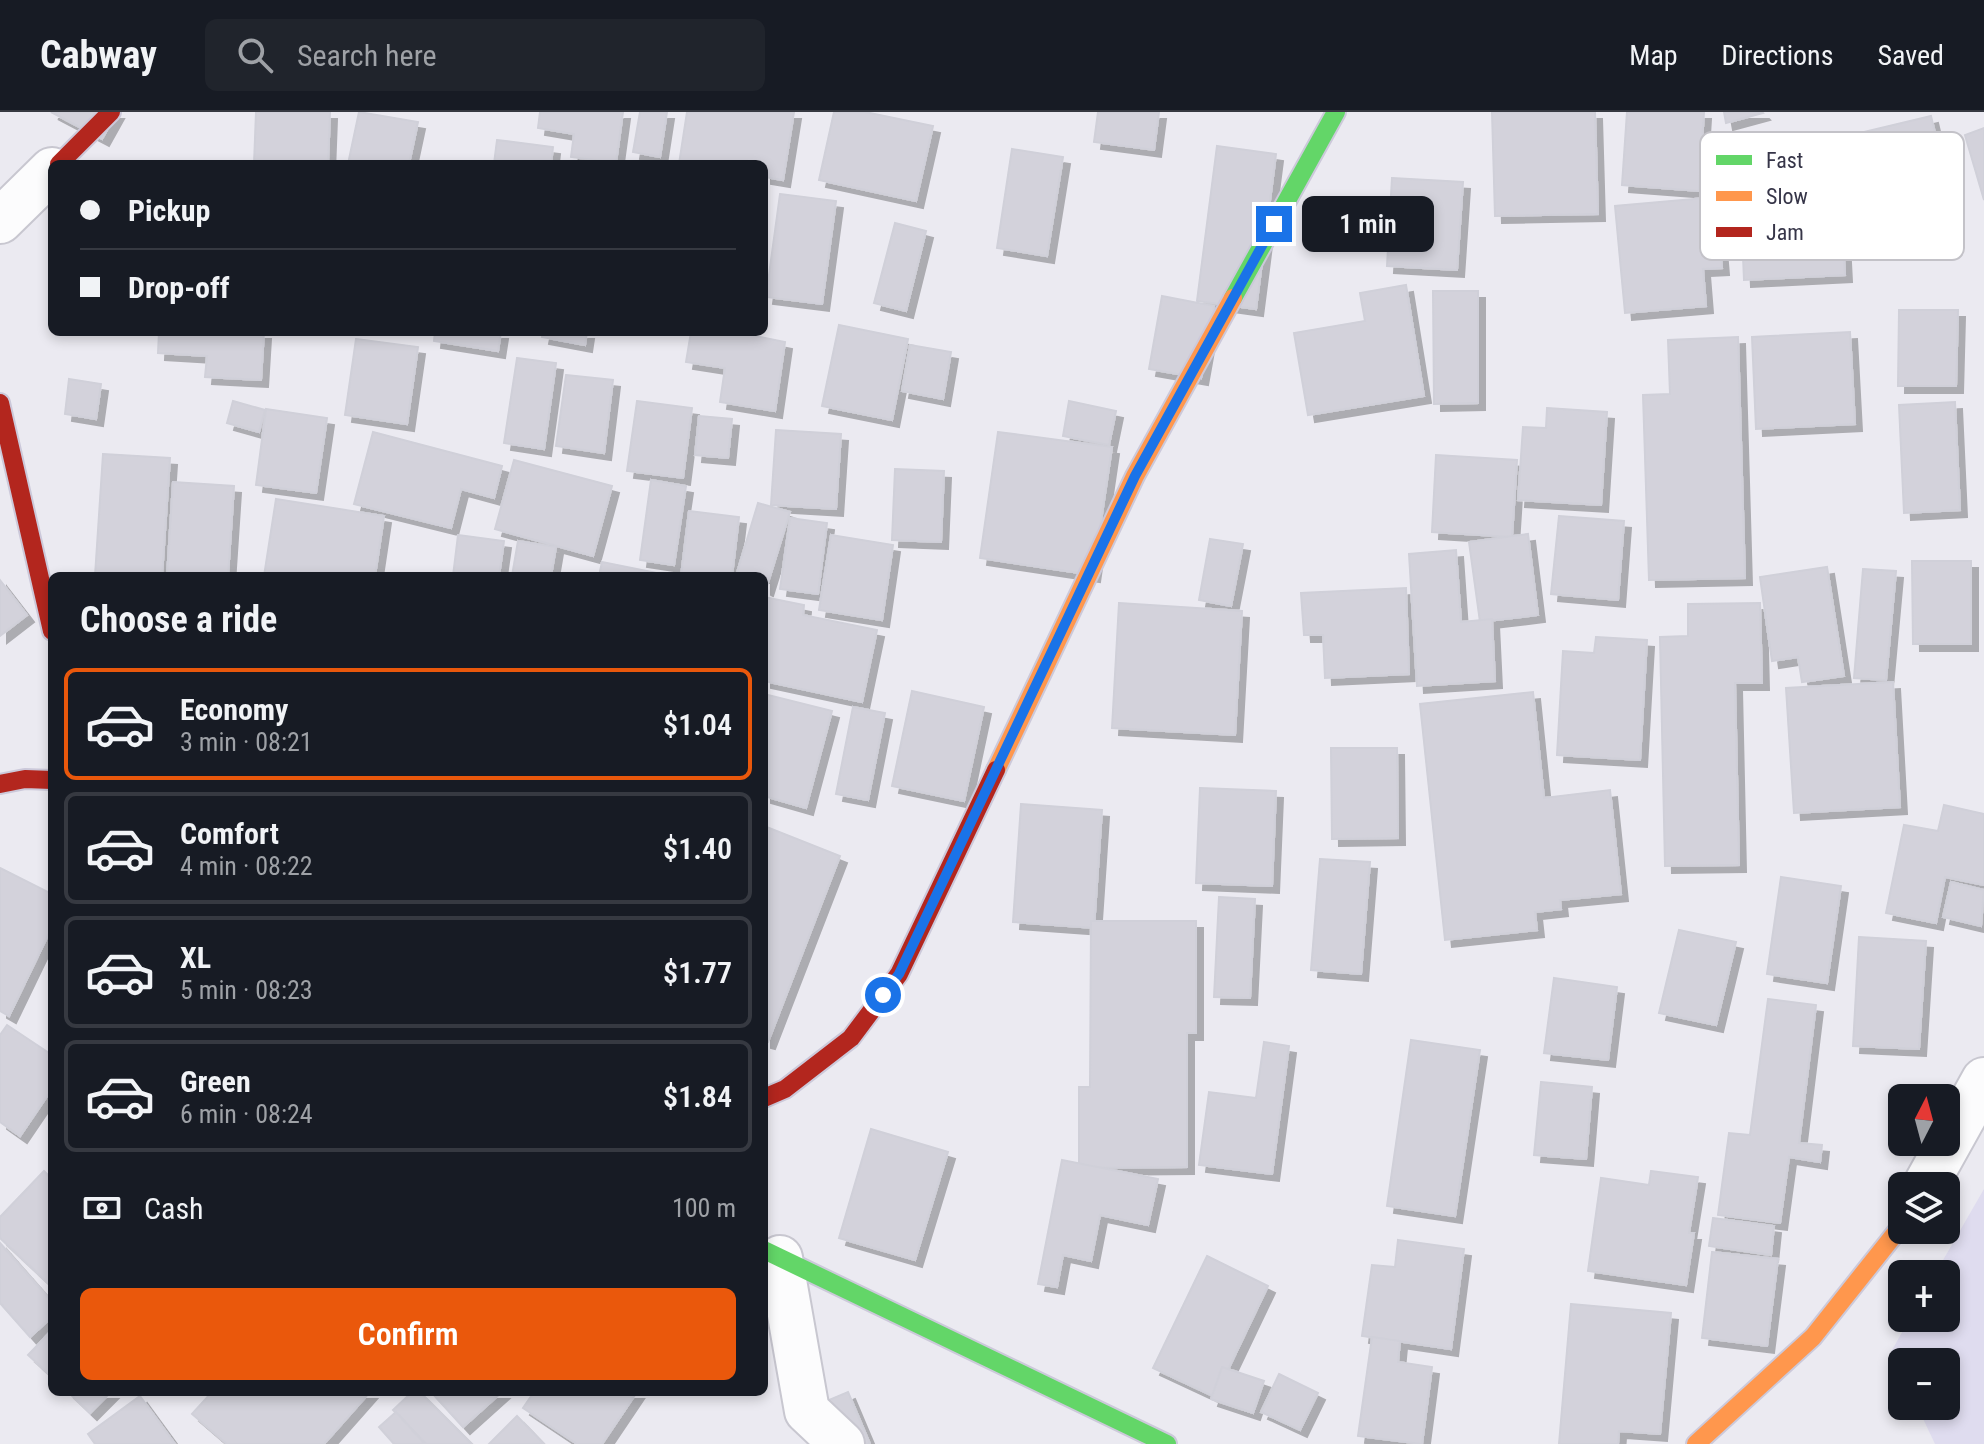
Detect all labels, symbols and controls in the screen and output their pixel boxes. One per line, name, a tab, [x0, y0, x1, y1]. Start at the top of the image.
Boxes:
search box	[205, 19, 765, 91]
text: Cabway	[40, 33, 157, 77]
icon: search	[233, 33, 277, 77]
text: Search here	[297, 38, 437, 73]
text: Map	[1629, 39, 1678, 72]
text: Directions	[1722, 39, 1833, 72]
text: Saved	[1877, 39, 1944, 72]
legend	[1700, 132, 1964, 260]
text: Fast	[1766, 148, 1803, 173]
text: Slow	[1766, 184, 1808, 209]
text: Pickup	[128, 193, 210, 228]
callout: 1 min	[1302, 196, 1434, 252]
route end	[1256, 206, 1292, 242]
text: 1 min	[1339, 209, 1397, 239]
text: Jam	[1766, 220, 1804, 245]
text: Drop-off	[128, 270, 230, 305]
text: Choose a ride	[80, 599, 277, 641]
icon: car	[84, 688, 156, 760]
text: Economy	[180, 692, 288, 727]
text: $1.04	[663, 707, 732, 742]
text: 3 min · 08:21	[180, 727, 313, 757]
icon: car	[84, 812, 156, 884]
text: Comfort	[180, 816, 279, 851]
text: $1.40	[663, 831, 732, 866]
text: 4 min · 08:22	[180, 851, 313, 881]
icon: car	[84, 936, 156, 1008]
text: XL	[180, 940, 211, 975]
text: $1.77	[663, 955, 732, 990]
text: 5 min · 08:23	[180, 975, 313, 1005]
route start	[865, 977, 901, 1013]
icon: car	[84, 1060, 156, 1132]
text: Green	[180, 1064, 251, 1099]
text: $1.84	[663, 1079, 732, 1114]
north arrow	[1888, 1084, 1960, 1156]
map controls	[1888, 1084, 1960, 1420]
text: 6 min · 08:24	[180, 1099, 313, 1129]
button: layers	[1888, 1172, 1960, 1244]
icon: cash	[80, 1186, 124, 1230]
text: Cash	[144, 1191, 204, 1226]
text: 100 m	[672, 1193, 736, 1223]
button: +	[1888, 1260, 1960, 1332]
button: Confirm	[80, 1288, 736, 1380]
button: −	[1888, 1348, 1960, 1420]

